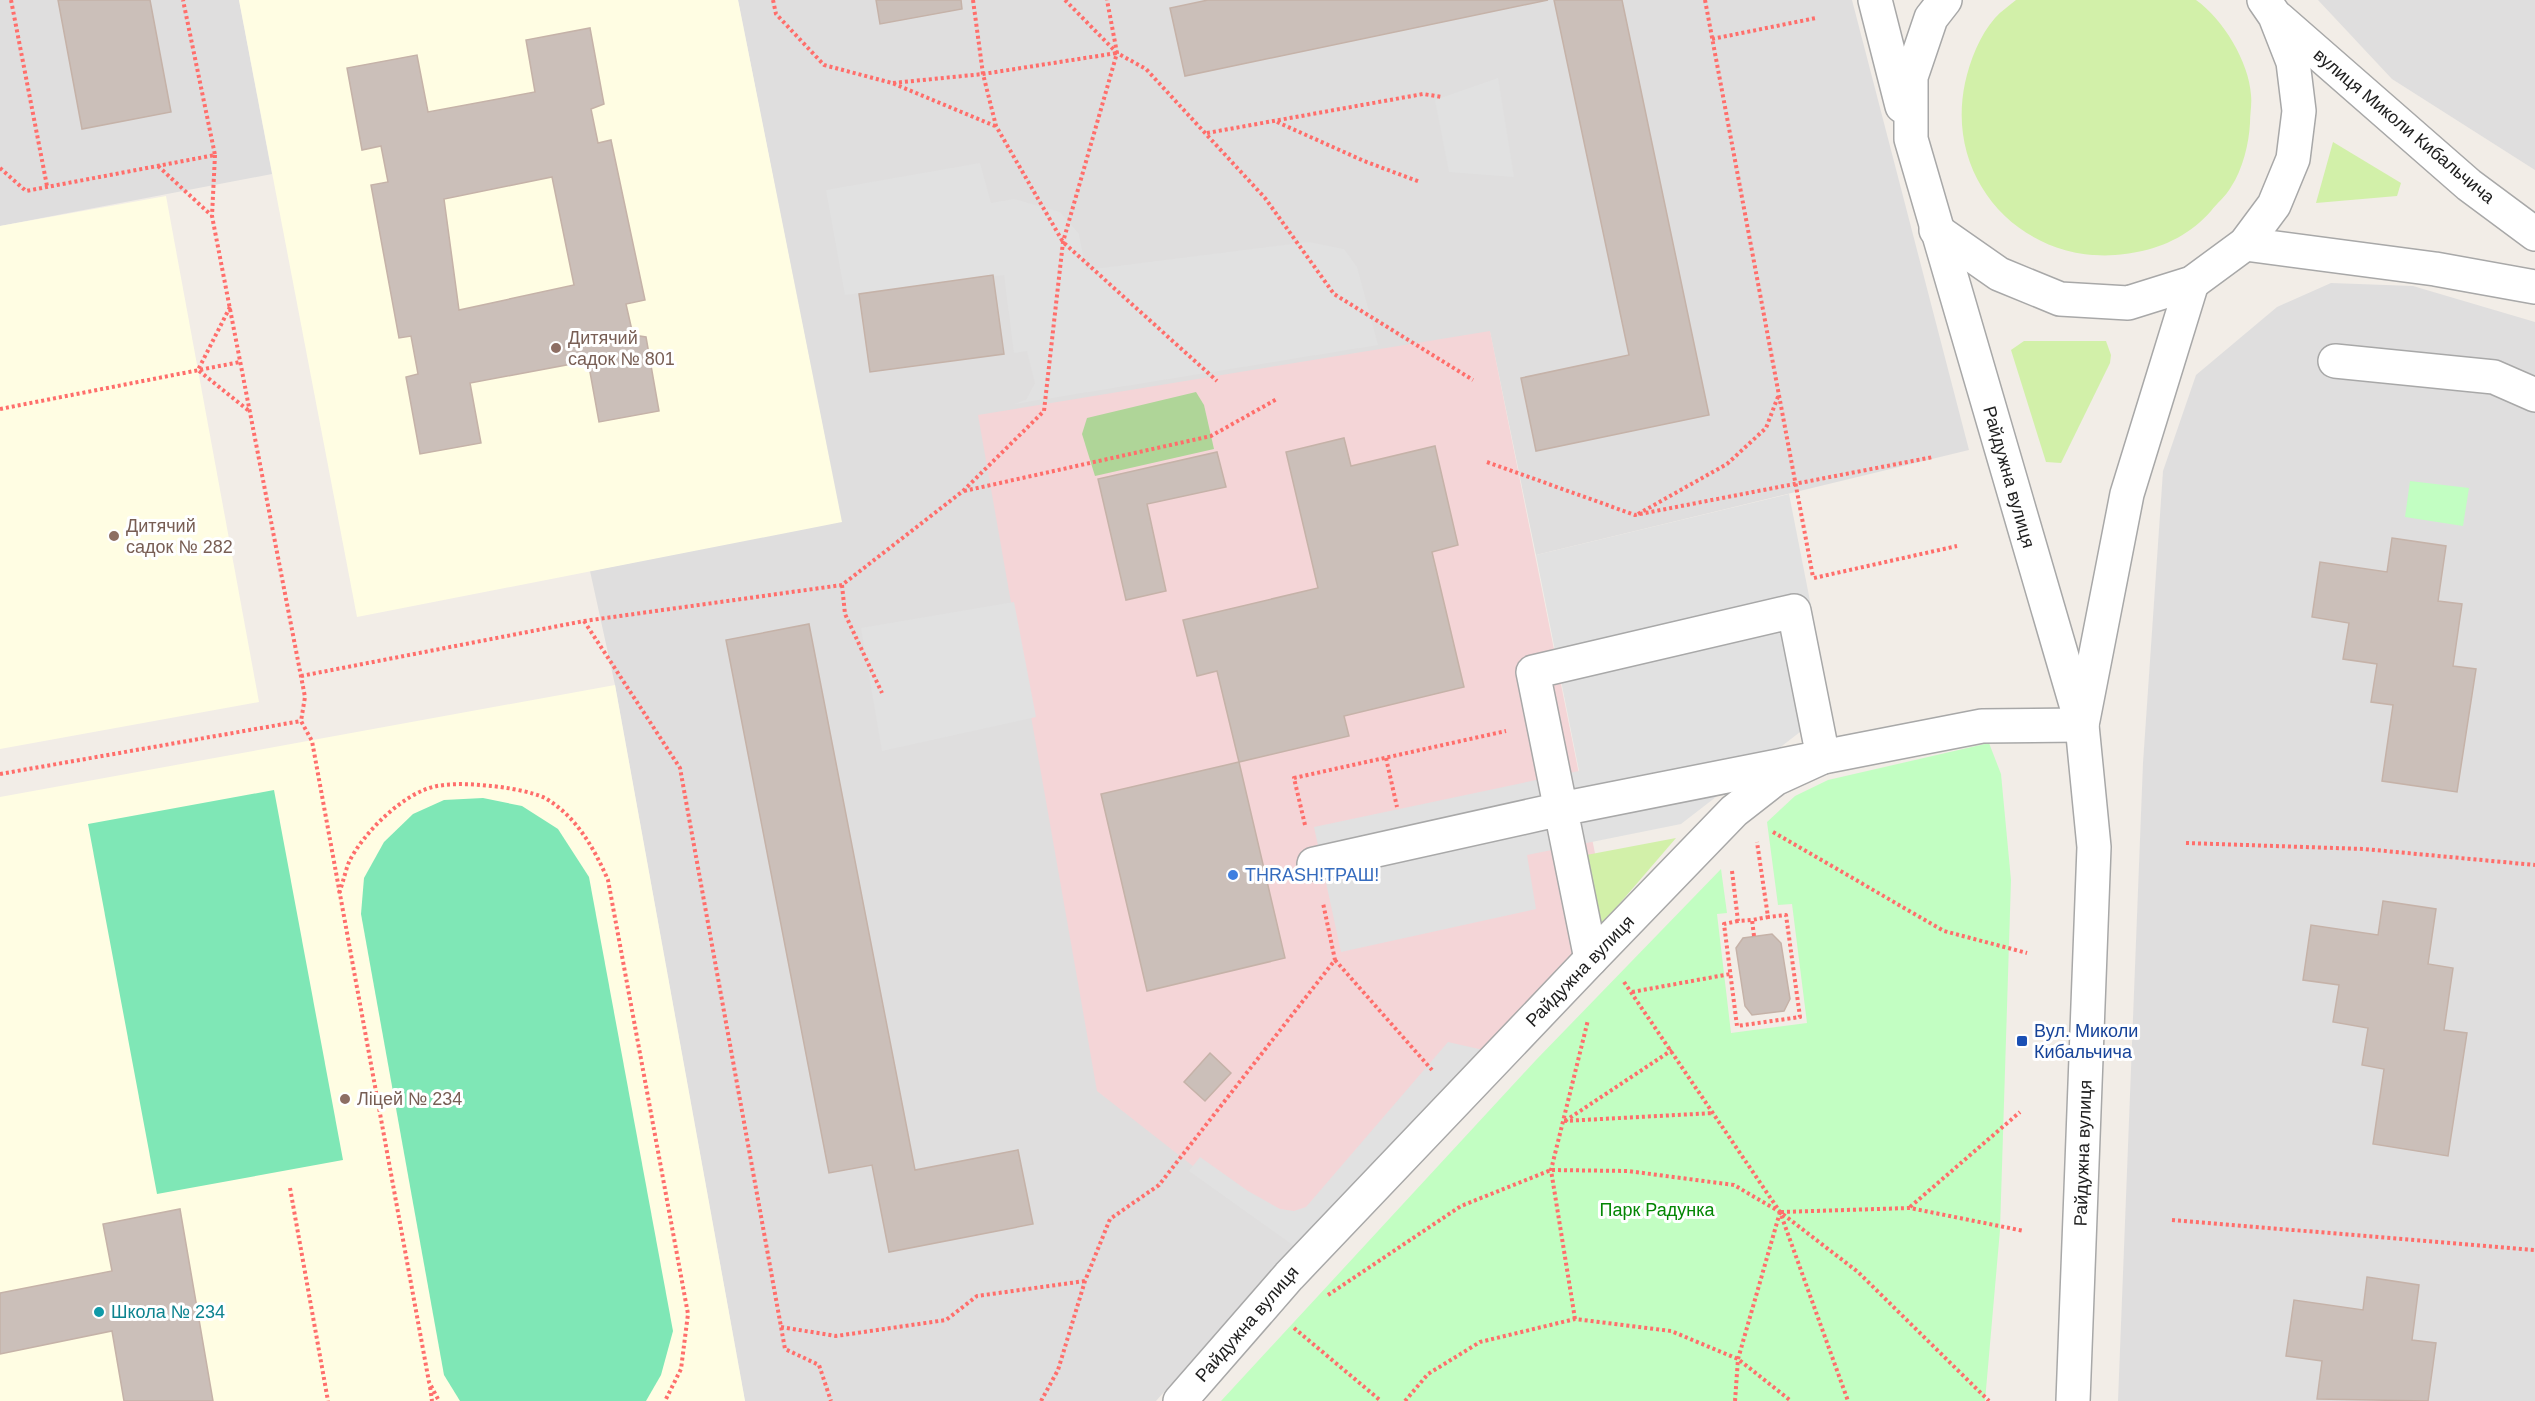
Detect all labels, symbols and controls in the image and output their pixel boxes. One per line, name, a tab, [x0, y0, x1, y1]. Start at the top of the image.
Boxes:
street label: вулиця Миколи Кибальчича	[2310, 45, 2499, 208]
place label: Дитячий садок № 801	[568, 328, 675, 369]
marker: Дитячий садок № 801	[549, 341, 563, 355]
street label: Райдужна вулиця	[1979, 404, 2039, 550]
place label: Дитячий садок № 282	[126, 516, 233, 557]
marker: Дитячий садок № 282	[107, 529, 121, 543]
place label: ТHRASH!ТРАШ!	[1245, 865, 1379, 885]
marker: ТHRASH!ТРАШ!	[1226, 868, 1240, 882]
street label: Райдужна вулиця	[1522, 911, 1638, 1031]
place label: Вул. Миколи Кибальчича	[2034, 1021, 2138, 1062]
marker: Вул. Миколи Кибальчича	[2015, 1034, 2029, 1048]
street label: Райдужна вулиця	[2070, 1079, 2096, 1227]
place label: Ліцей № 234	[357, 1089, 462, 1109]
marker: Ліцей № 234	[338, 1092, 352, 1106]
park label: Парк Радунка	[1600, 1200, 1715, 1220]
street label: Райдужна вулиця	[1191, 1262, 1303, 1386]
place label: Школа № 234	[111, 1302, 225, 1322]
marker: Школа № 234	[92, 1305, 106, 1319]

